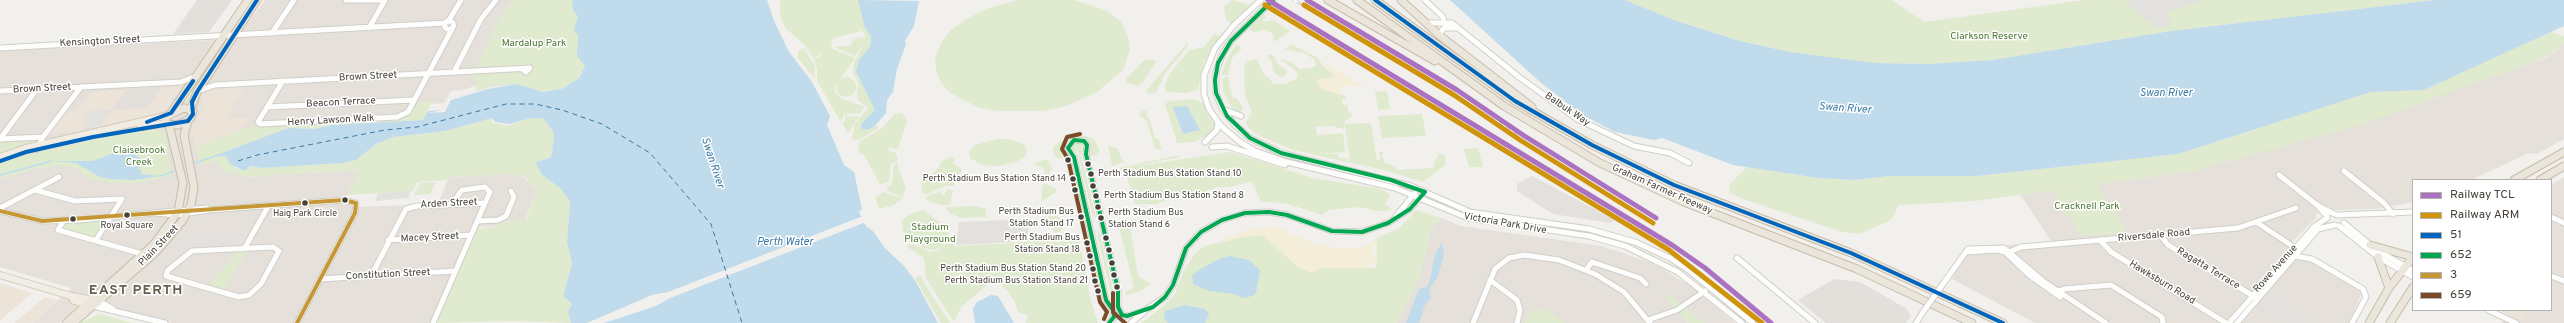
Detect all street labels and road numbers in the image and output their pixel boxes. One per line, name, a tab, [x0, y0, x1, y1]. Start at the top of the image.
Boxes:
street label: Kensington Street	[59, 34, 141, 50]
street label: Brown Street	[339, 69, 397, 85]
street label: Brown Street	[13, 81, 71, 97]
street label: Balbuk Way	[1542, 90, 1592, 130]
street label: Beacon Terrace	[306, 95, 376, 111]
street label: Henry Lawson Walk	[287, 113, 375, 129]
street label: Graham Farmer Freeway	[1610, 162, 1714, 218]
street label: Arden Street	[420, 197, 478, 211]
street label: Victoria Park Drive	[1463, 211, 1547, 237]
street label: Plain Street	[137, 223, 181, 269]
street label: Riversdale Road	[2117, 227, 2191, 245]
street label: Macey Street	[400, 230, 460, 246]
street label: Rowe Avenue	[2251, 243, 2301, 295]
street label: Ragatta Terrace	[2174, 245, 2242, 293]
street label: Hawksburn Road	[2127, 259, 2197, 307]
street label: Constitution Street	[345, 267, 431, 283]

